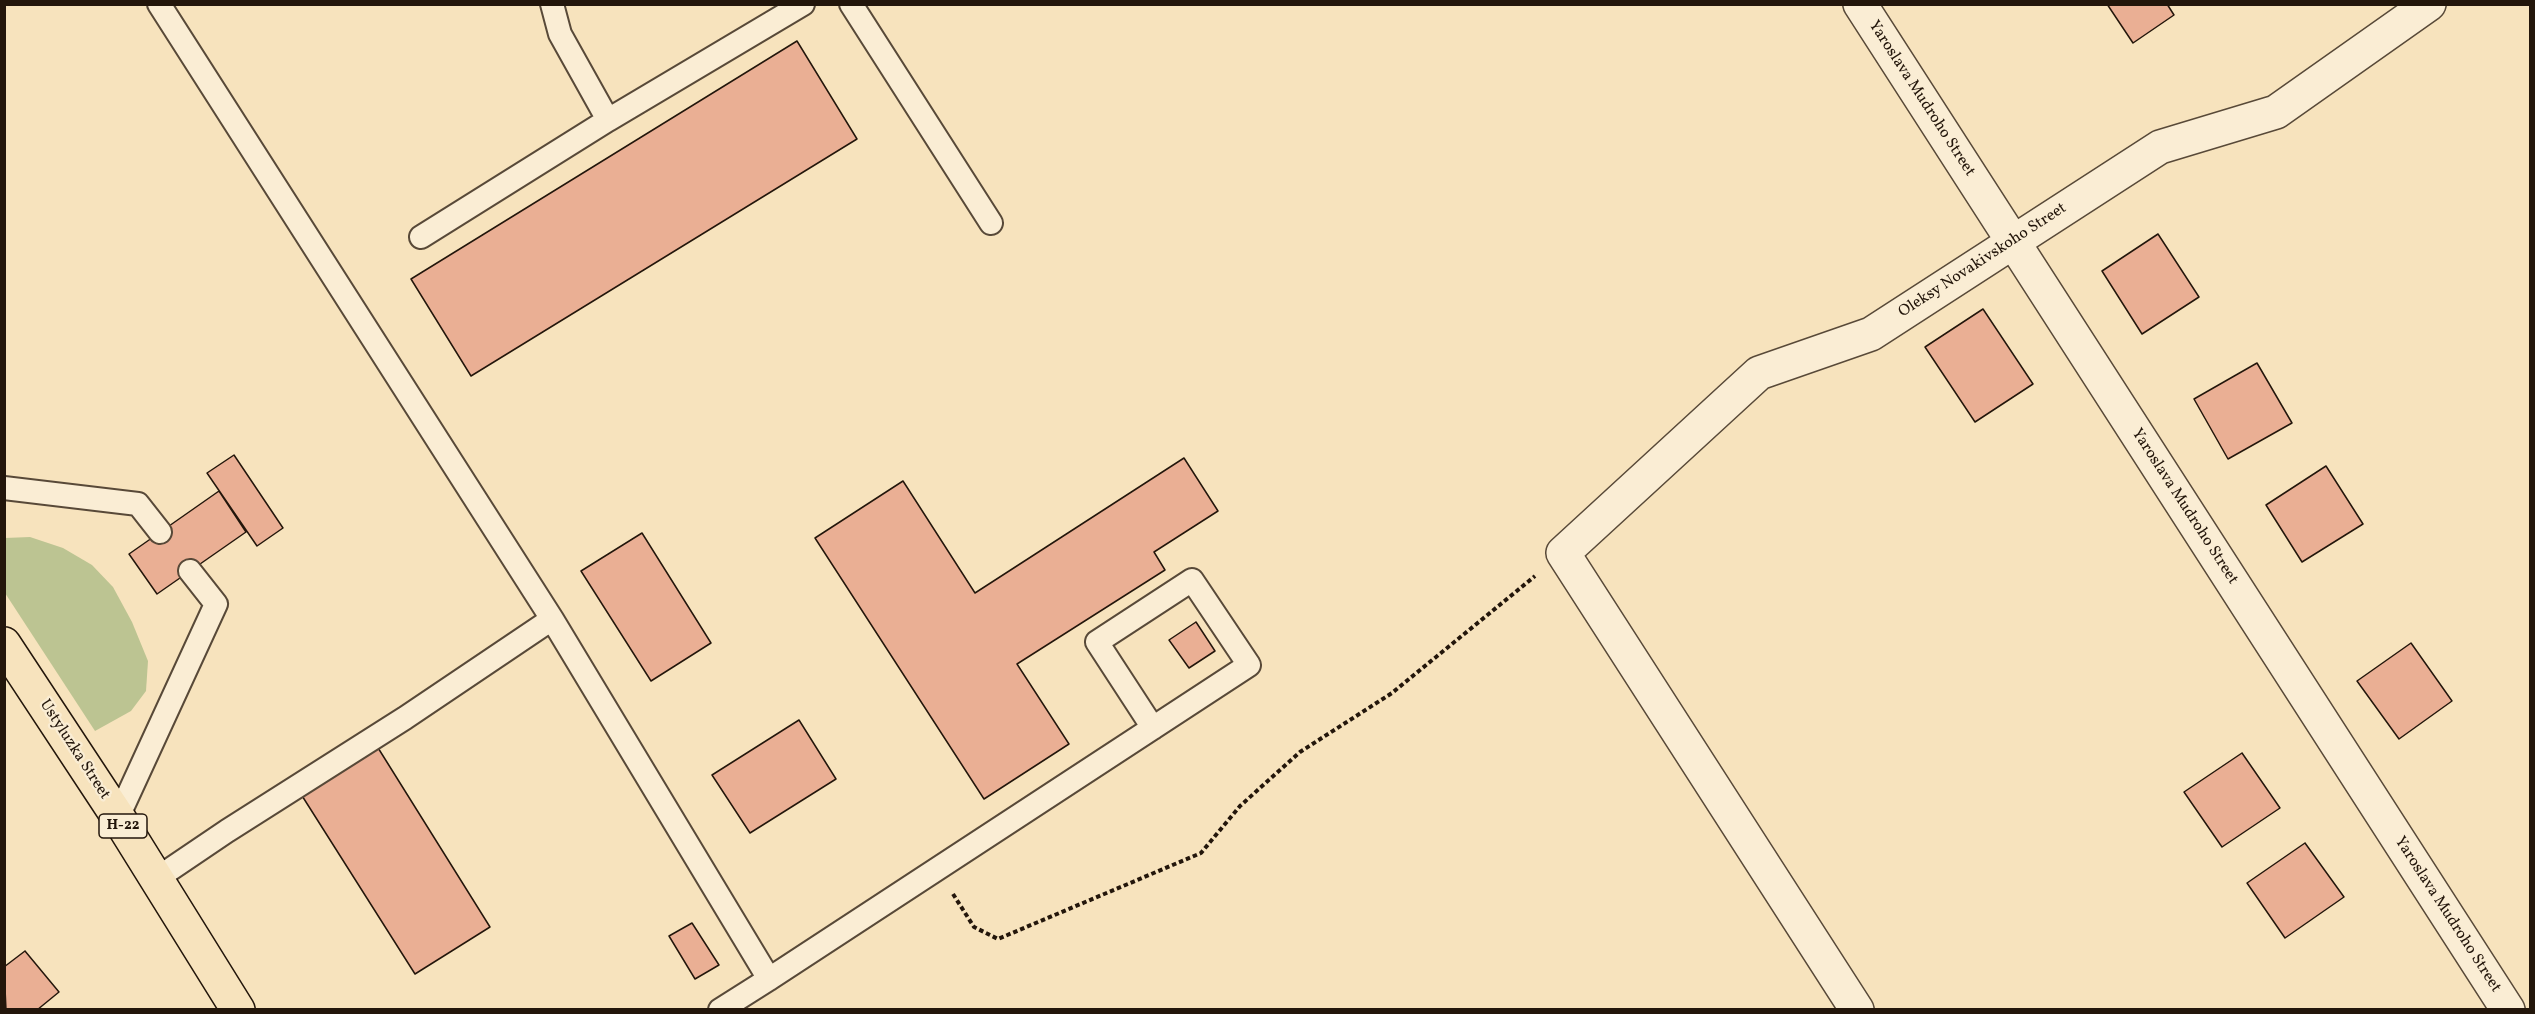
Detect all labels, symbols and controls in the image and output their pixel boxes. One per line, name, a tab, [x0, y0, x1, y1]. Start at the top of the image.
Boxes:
street label: Yaroslava Mudroho Street	[1863, 18, 1979, 180]
street label: Oleksy Novakivskoho Street	[1895, 199, 2071, 323]
street label: Yaroslava Mudroho Street	[2126, 426, 2242, 588]
street label: Ustyluzka Street	[34, 696, 114, 804]
road number: Н-22	[99, 814, 147, 838]
street label: Yaroslava Mudroho Street	[2389, 834, 2505, 996]

